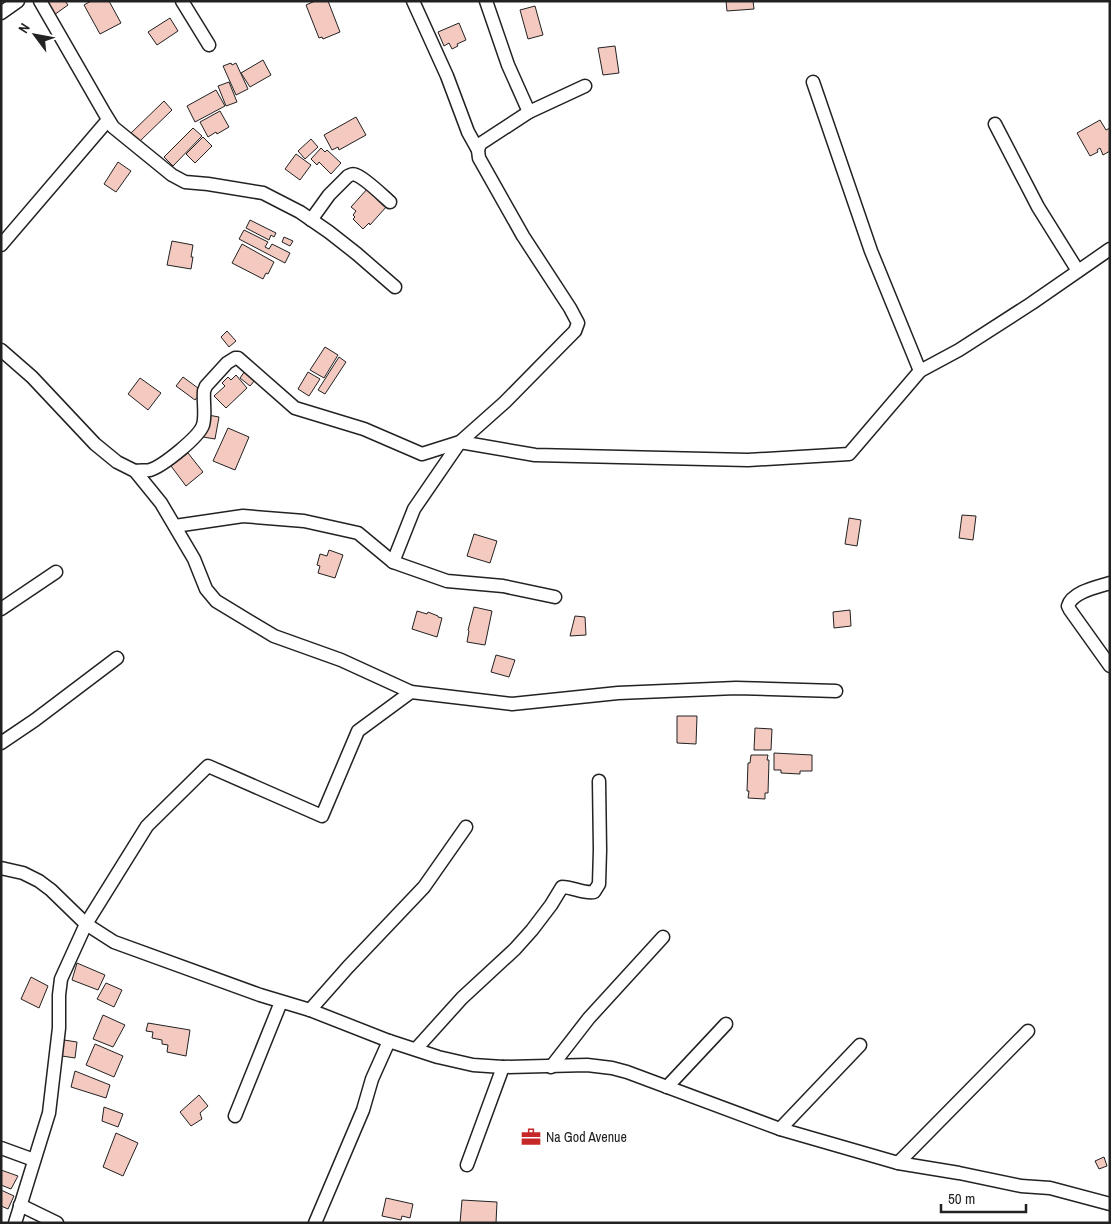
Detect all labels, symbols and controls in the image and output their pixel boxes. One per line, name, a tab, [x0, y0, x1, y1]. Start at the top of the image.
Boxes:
north arrow	[10, 10, 60, 60]
text: N	[14, 20, 34, 36]
office icon: Na God Avenue	[520, 1126, 542, 1148]
place label: Na God Avenue	[546, 1128, 627, 1146]
scale bar	[941, 1182, 1026, 1214]
text: 50 m	[948, 1188, 975, 1209]

